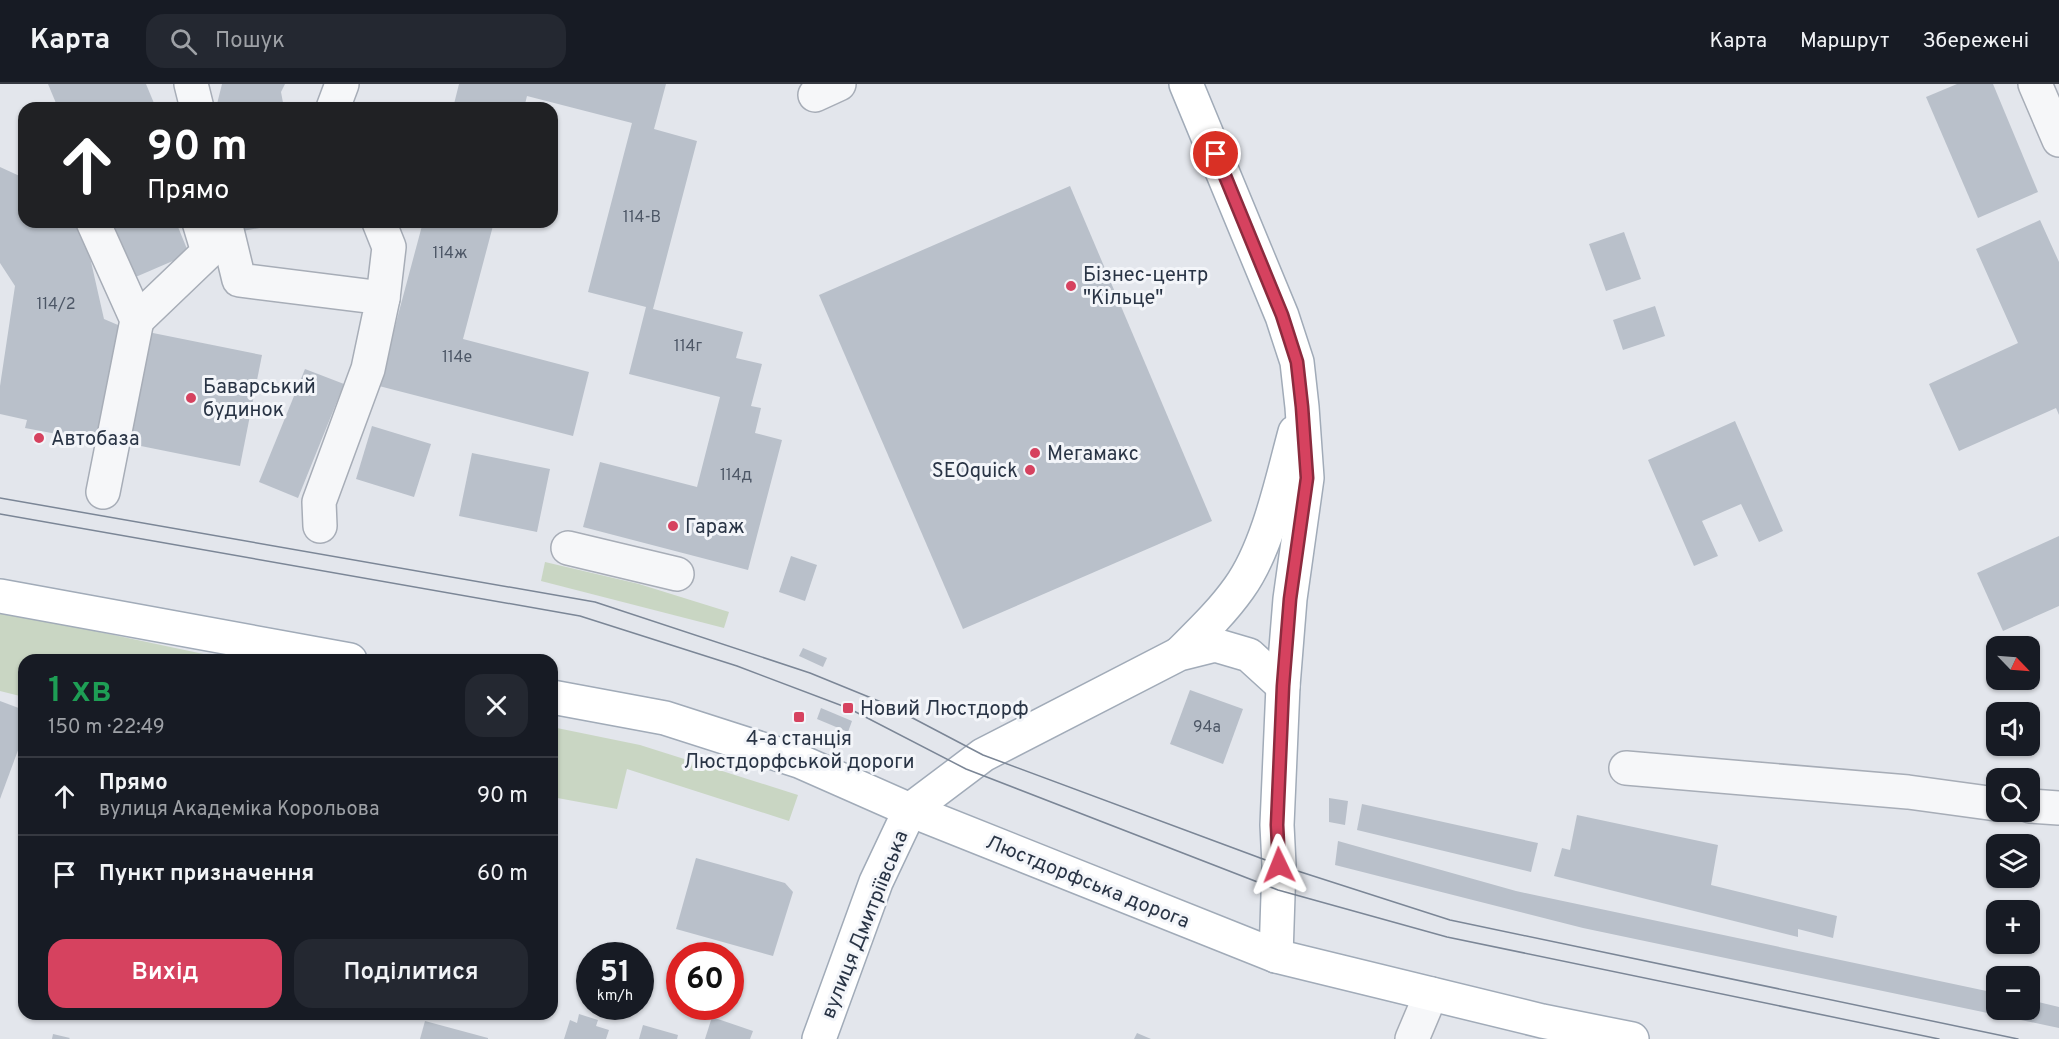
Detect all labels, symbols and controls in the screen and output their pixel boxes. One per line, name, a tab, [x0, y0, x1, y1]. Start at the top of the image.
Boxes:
search box	[146, 14, 566, 68]
text: Карта	[30, 23, 110, 59]
icon: search	[167, 25, 200, 58]
text: Пошук	[215, 28, 285, 55]
text: Карта	[1710, 28, 1767, 55]
text: Маршрут	[1800, 28, 1889, 55]
text: Збережені	[1922, 28, 2029, 55]
text: 90 m	[147, 122, 248, 175]
icon: ahead	[48, 126, 126, 204]
pin	[1190, 128, 1241, 179]
icon: arrive	[1199, 137, 1232, 170]
text: Прямо	[147, 174, 229, 208]
house number: 114-В	[623, 208, 661, 228]
house number: 114ж	[432, 244, 468, 264]
place label: Бізнес-центр "Кільце"	[1083, 263, 1208, 312]
marker: Бізнес-центр "Кільце"	[1064, 279, 1078, 293]
house number: 114/2	[36, 295, 76, 315]
house number: 114г	[674, 337, 702, 357]
house number: 114е	[442, 348, 472, 368]
place label: Баварський будинок	[203, 375, 316, 424]
marker: Баварський будинок	[184, 391, 198, 405]
place label: Автобаза	[51, 427, 140, 453]
marker: Автобаза	[32, 431, 46, 445]
place label: Мегамакс	[1047, 442, 1139, 468]
marker: Мегамакс	[1028, 446, 1042, 460]
place label: SEOquick	[932, 459, 1018, 485]
marker: SEOquick	[1023, 463, 1037, 477]
house number: 114д	[720, 466, 752, 486]
place label: Гараж	[685, 515, 745, 541]
marker: Гараж	[666, 519, 680, 533]
north arrow	[1986, 636, 2040, 690]
map controls	[1986, 636, 2040, 1020]
text: 1 хв	[48, 669, 112, 715]
button: close	[465, 674, 528, 737]
place label: Новий Люстдорф	[860, 697, 1029, 723]
marker: Новий Люстдорф	[841, 701, 855, 715]
button: sound	[1986, 702, 2040, 756]
marker: 4-а станція Люстдорфськой дороги	[792, 710, 806, 724]
text: 150 m · 22:49	[48, 715, 165, 741]
house number: 94а	[1193, 718, 1221, 738]
place label: 4-а станція Люстдорфськой дороги	[683, 727, 915, 776]
button: search	[1986, 768, 2040, 822]
text: Прямо	[99, 770, 168, 797]
icon: ahead	[48, 780, 81, 813]
text: 90 m	[477, 783, 528, 810]
text: вулиця Академіка Корольова	[99, 797, 379, 823]
street label: вулиця Дмитріївська	[816, 827, 915, 1023]
street label: Люстдорфська дорога	[982, 830, 1193, 936]
position arrow	[1247, 833, 1311, 897]
button: layers	[1986, 834, 2040, 888]
icon: arrive	[48, 858, 81, 891]
text: Пункт призначення	[99, 861, 314, 888]
text: 60 m	[477, 861, 528, 888]
button: +	[1986, 900, 2040, 954]
button: Вихід	[48, 939, 282, 1008]
button: Поділитися	[294, 939, 528, 1008]
speed limit sign: 60	[666, 942, 744, 1020]
text: 51	[600, 955, 630, 992]
button: −	[1986, 966, 2040, 1020]
text: km/h	[597, 987, 633, 1006]

